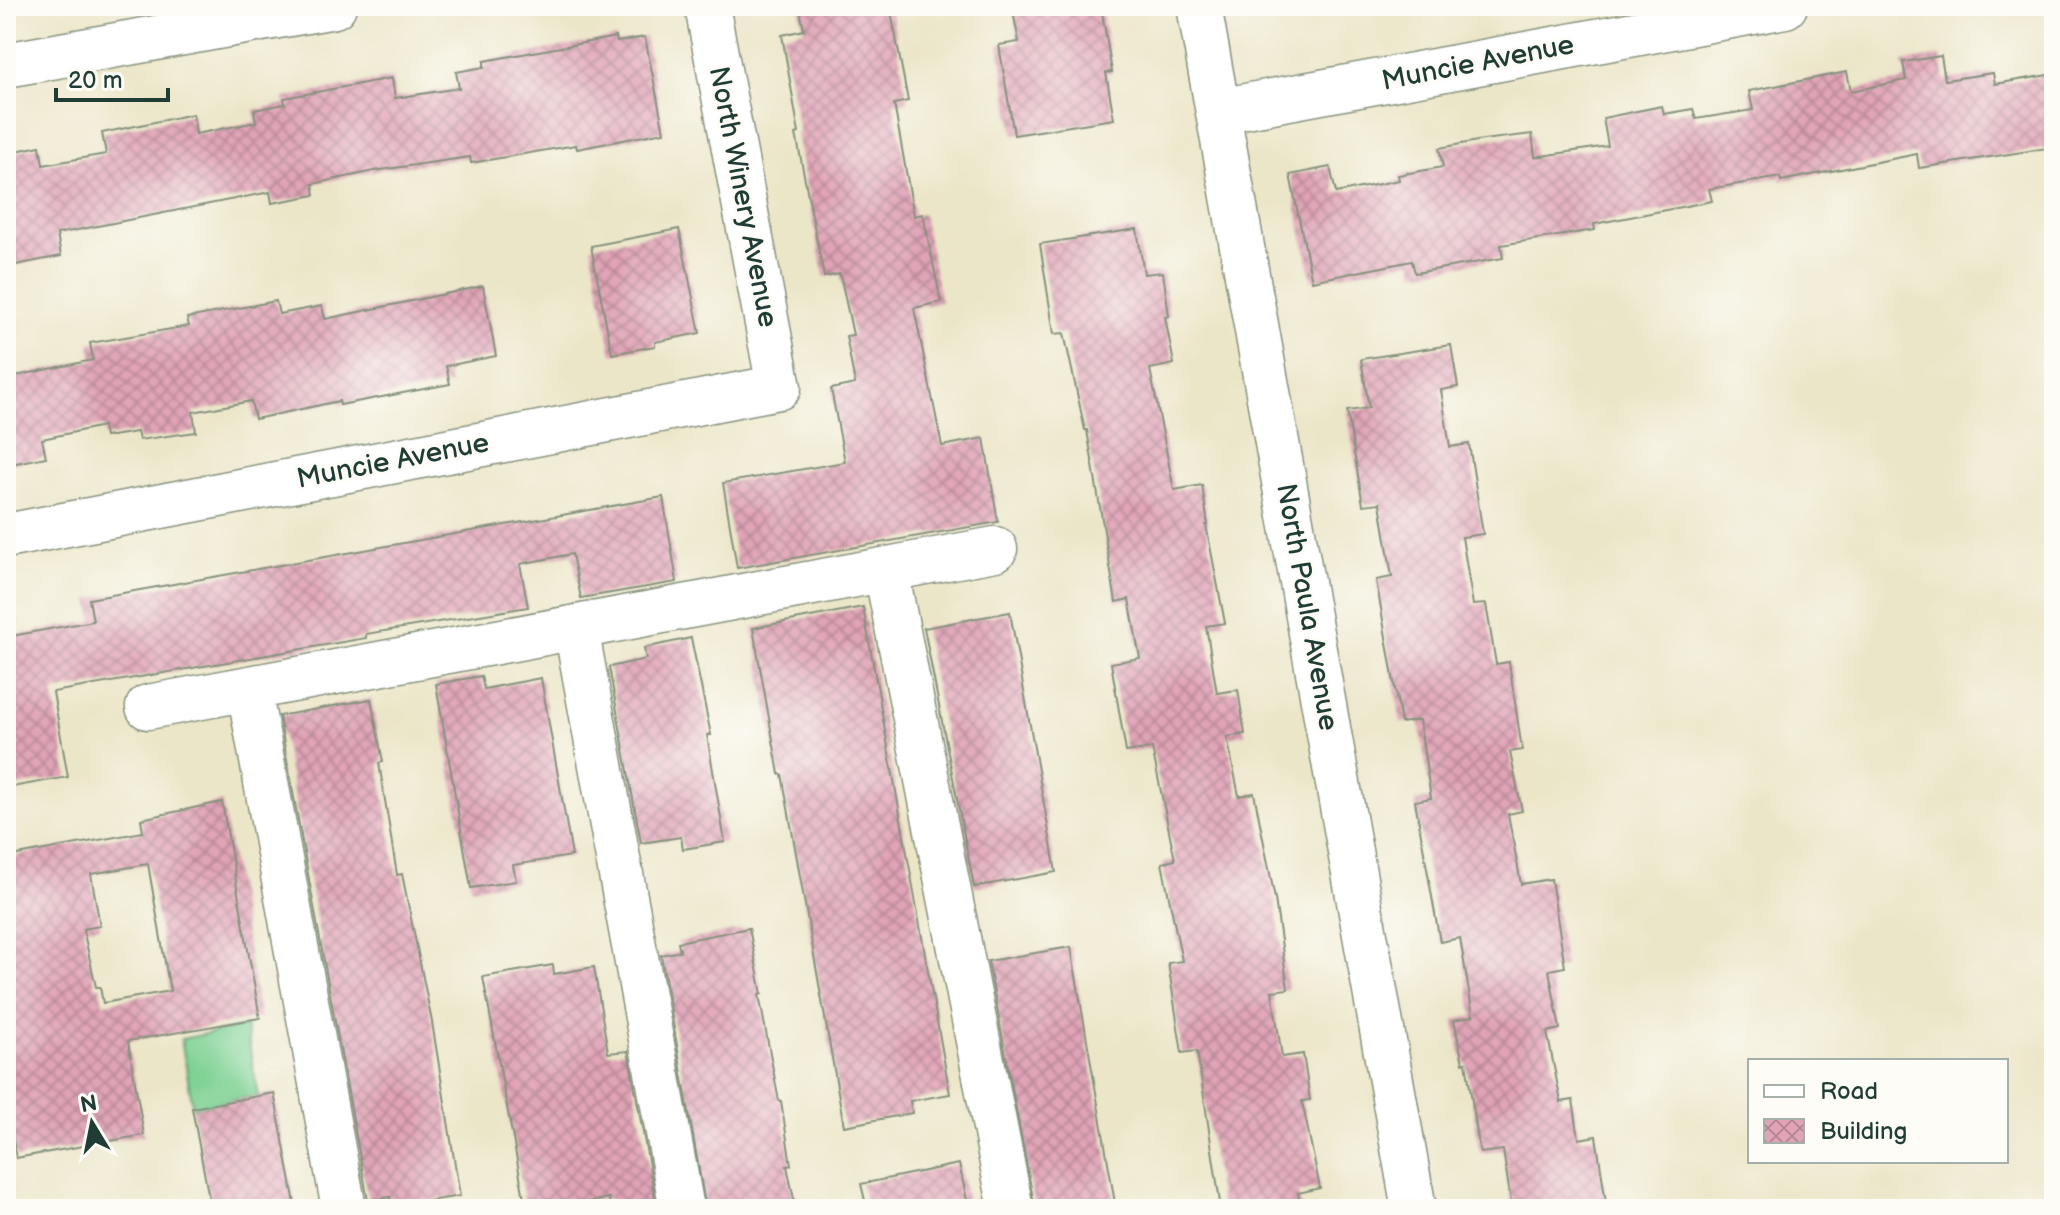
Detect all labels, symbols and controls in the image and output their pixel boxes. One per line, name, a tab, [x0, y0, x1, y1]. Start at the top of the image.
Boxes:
street label: Muncie Avenue	[1379, 28, 1577, 98]
scale bar	[56, 52, 168, 102]
street label: North Winery Avenue	[702, 64, 784, 330]
text: 20 m	[68, 66, 123, 95]
street label: Muncie Avenue	[294, 426, 492, 496]
street label: North Paula Avenue	[1269, 481, 1345, 733]
legend	[1748, 1059, 2008, 1163]
text: Road	[1820, 1077, 1878, 1106]
north arrow	[52, 1083, 132, 1163]
text: N	[78, 1090, 99, 1120]
text: Building	[1820, 1117, 1907, 1146]

